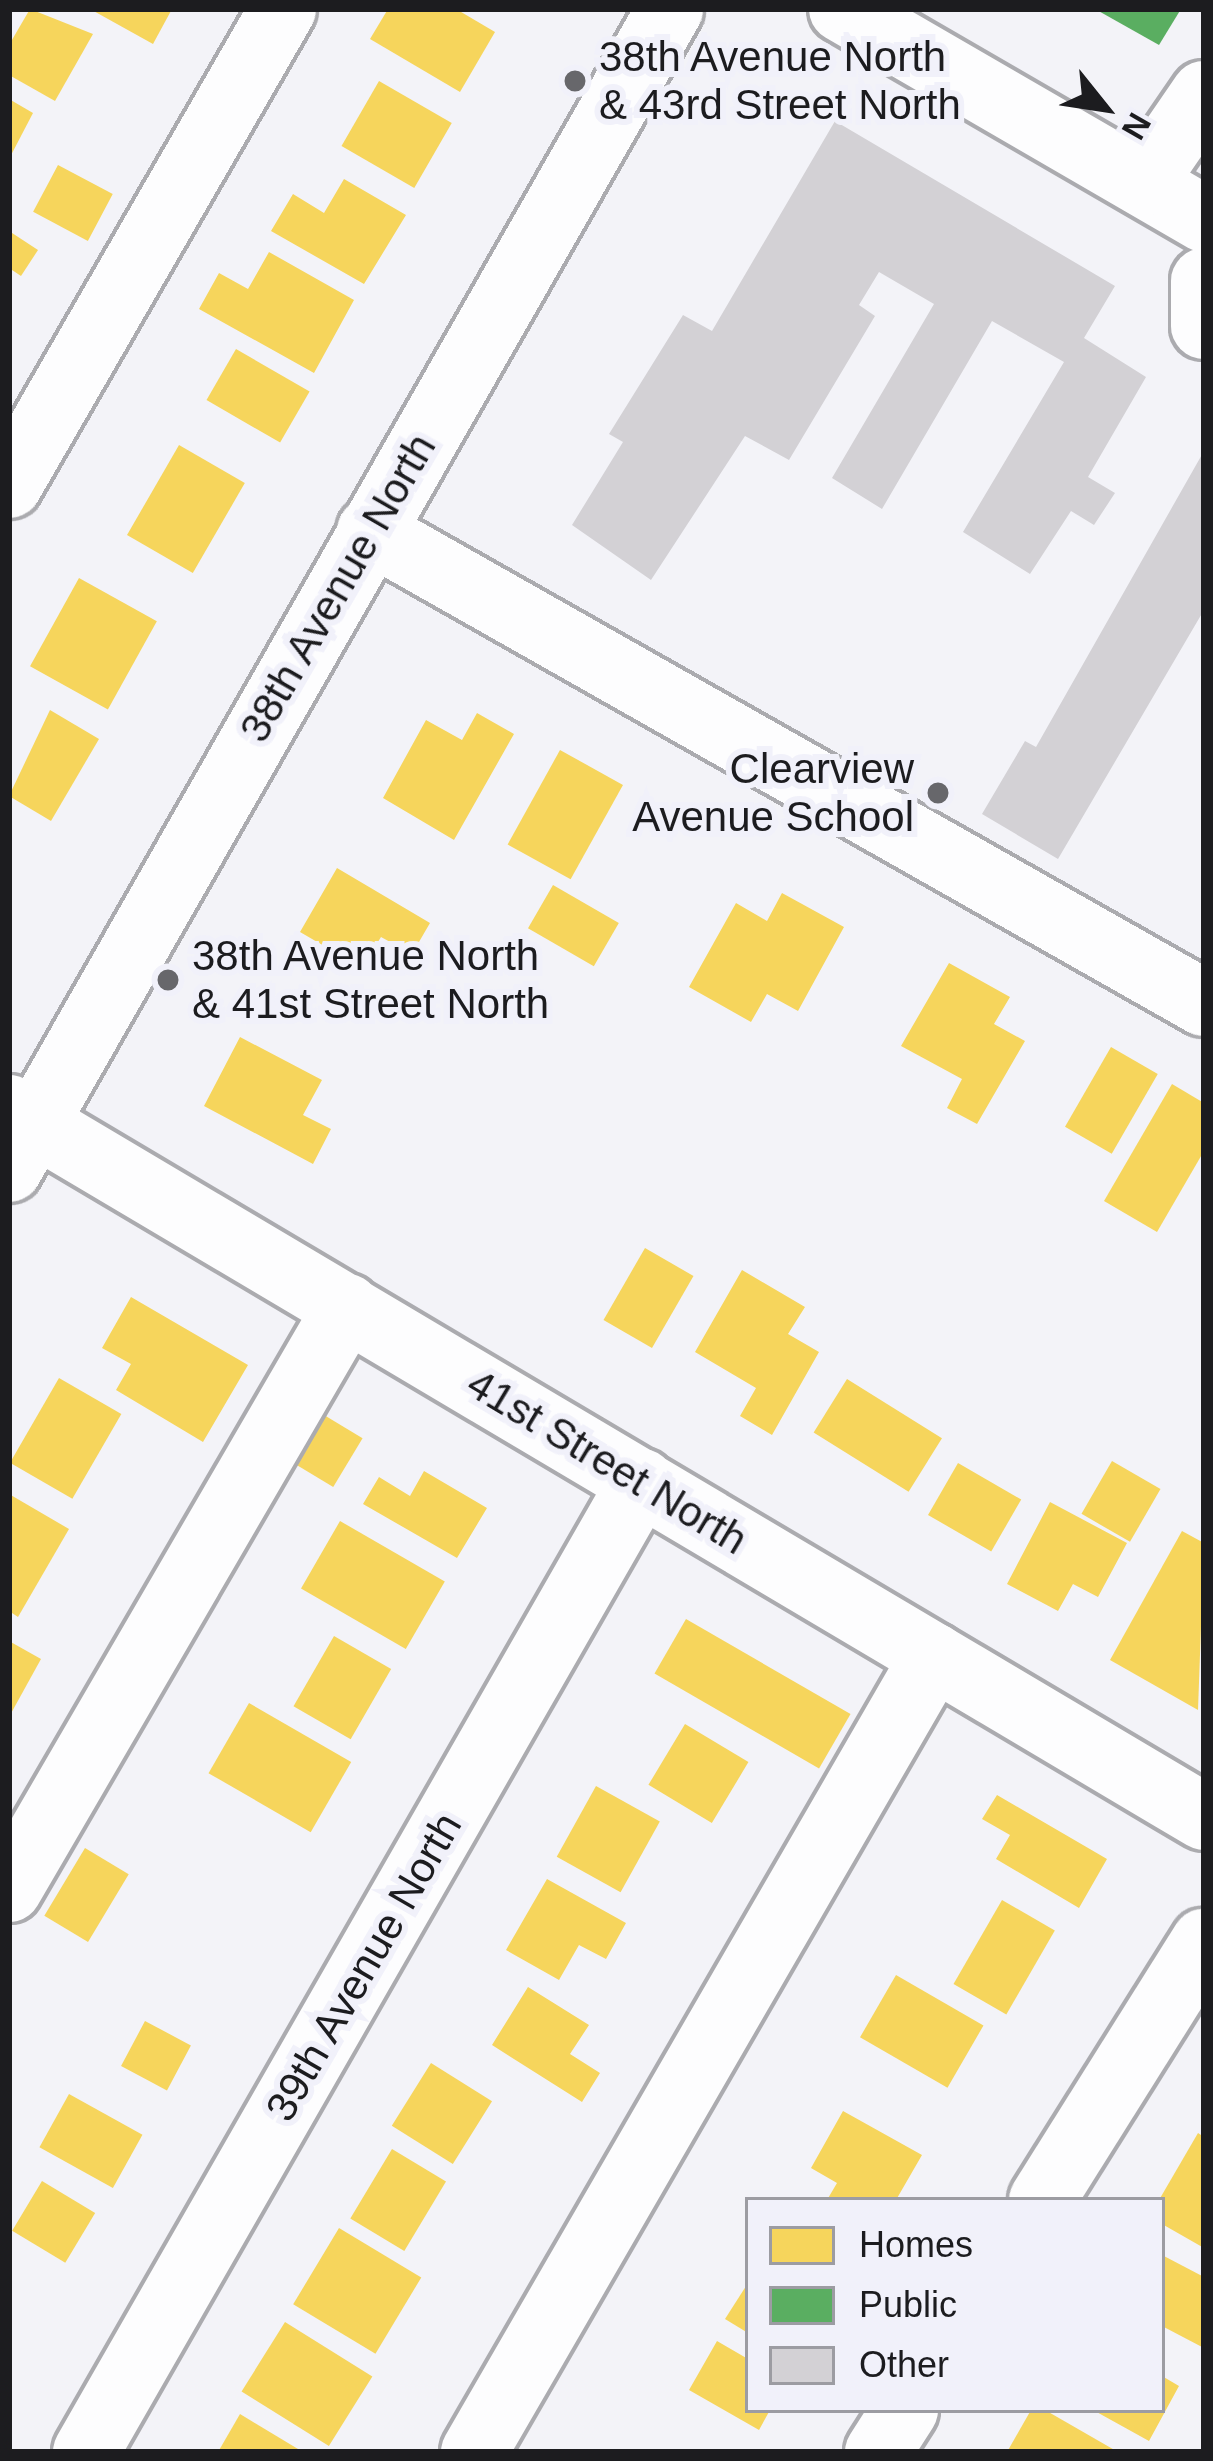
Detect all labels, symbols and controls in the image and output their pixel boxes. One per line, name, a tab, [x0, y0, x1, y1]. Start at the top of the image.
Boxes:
place label: 38th Avenue North & 43rd Street North	[599, 32, 961, 130]
north arrow	[1045, 48, 1165, 168]
marker: 38th Avenue North & 43rd Street North	[562, 68, 588, 94]
text: N	[1115, 107, 1159, 146]
street label: 38th Avenue North	[229, 424, 447, 752]
place label: Clearview Avenue School	[632, 744, 914, 842]
marker: Clearview Avenue School	[925, 780, 951, 806]
place label: 38th Avenue North & 41st Street North	[192, 931, 549, 1030]
marker: 38th Avenue North & 41st Street North	[155, 967, 181, 993]
street label: 41st Street North	[458, 1359, 756, 1565]
street label: 39th Avenue North	[255, 1803, 473, 2131]
legend	[745, 2197, 1165, 2413]
text: Homes	[859, 2224, 973, 2265]
text: Public	[859, 2284, 957, 2325]
text: Other	[859, 2344, 949, 2385]

